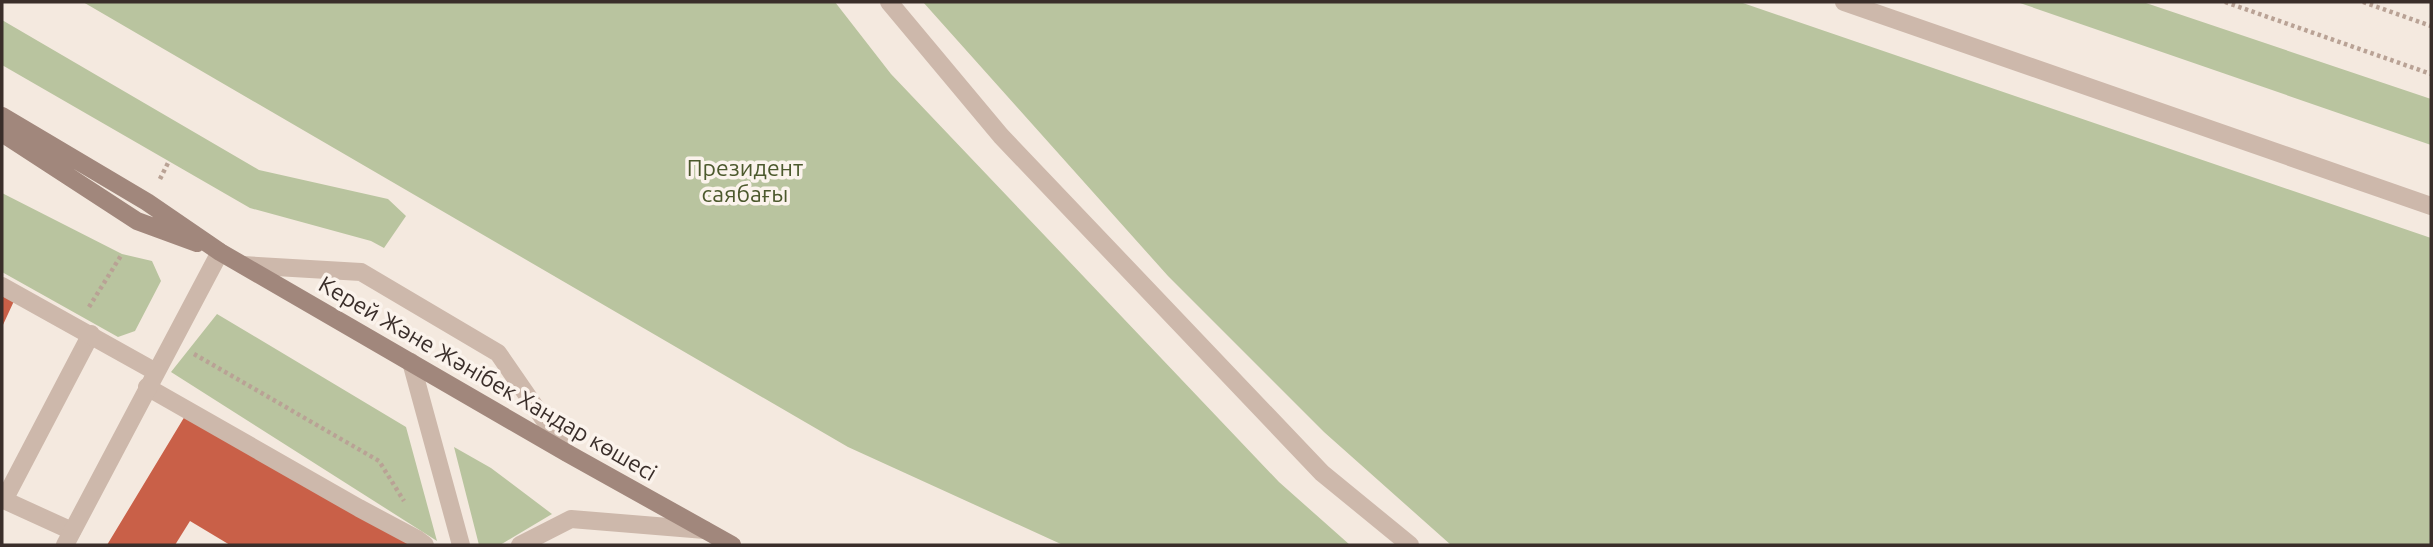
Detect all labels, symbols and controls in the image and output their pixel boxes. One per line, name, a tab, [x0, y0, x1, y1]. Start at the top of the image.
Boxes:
park label: Президент саябағы	[687, 155, 803, 206]
street label: Керей Және Жәнібек Хандар көшесі	[315, 271, 661, 485]

